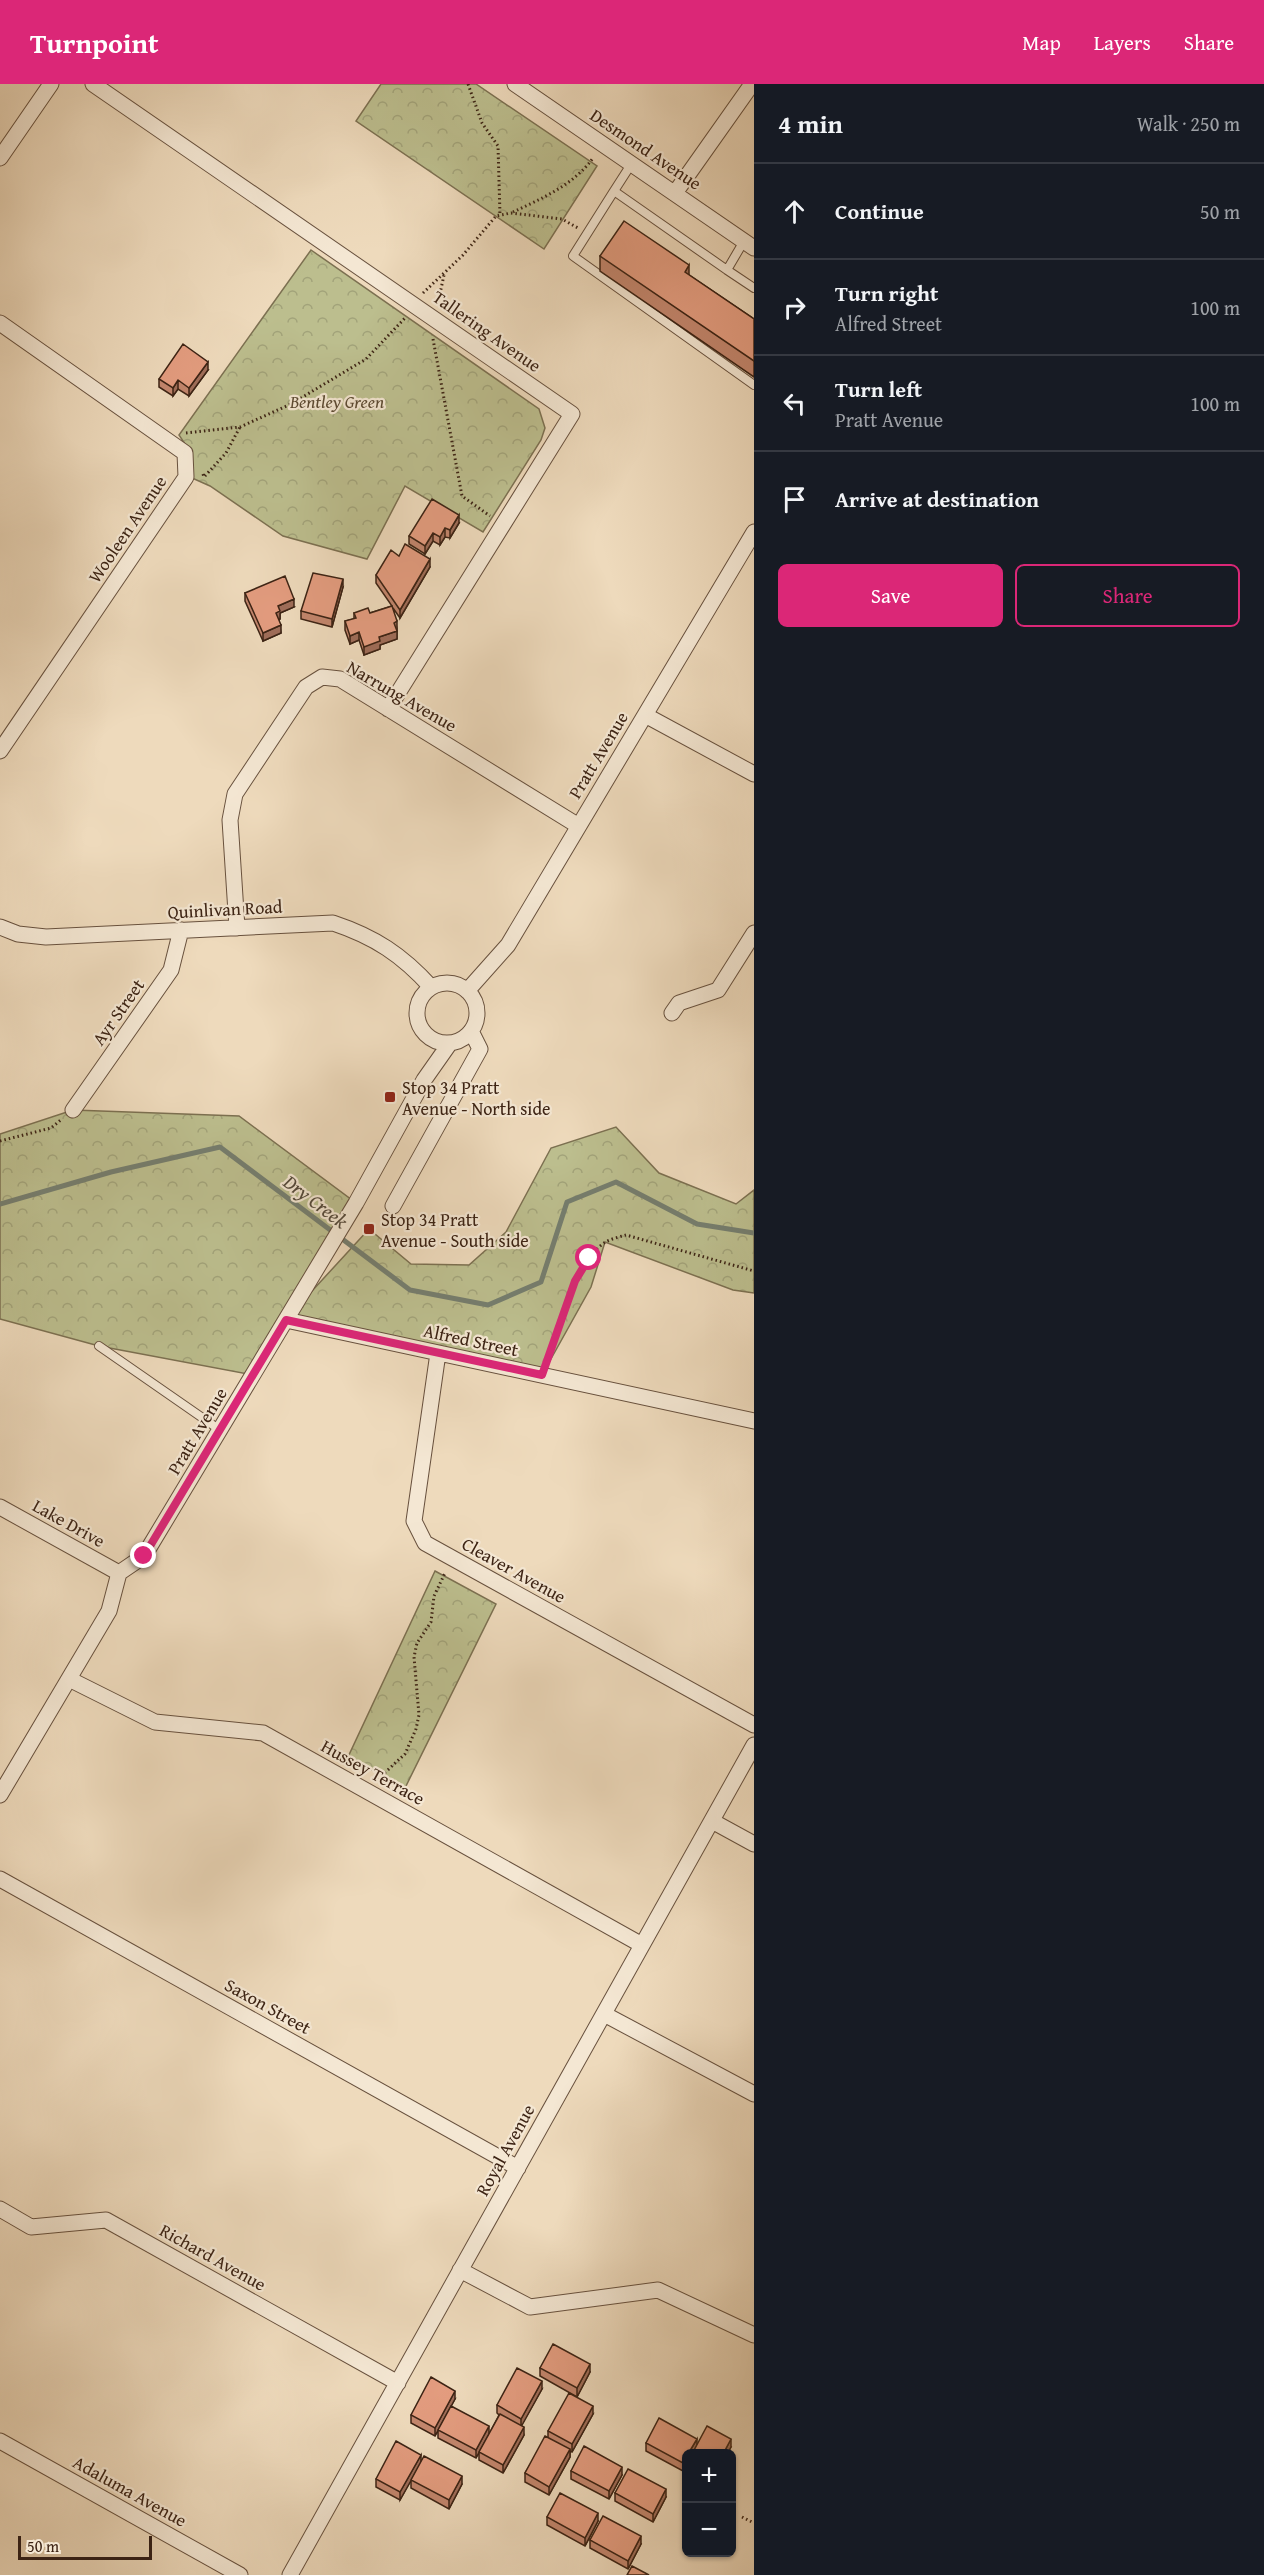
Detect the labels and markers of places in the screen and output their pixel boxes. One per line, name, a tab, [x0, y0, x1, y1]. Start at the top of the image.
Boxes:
place label: Stop 34 Pratt Avenue - North side	[402, 1074, 550, 1122]
marker: Stop 34 Pratt Avenue - North side	[383, 1090, 397, 1104]
place label: Stop 34 Pratt Avenue - South side	[381, 1206, 529, 1254]
marker: Stop 34 Pratt Avenue - South side	[362, 1222, 376, 1236]

